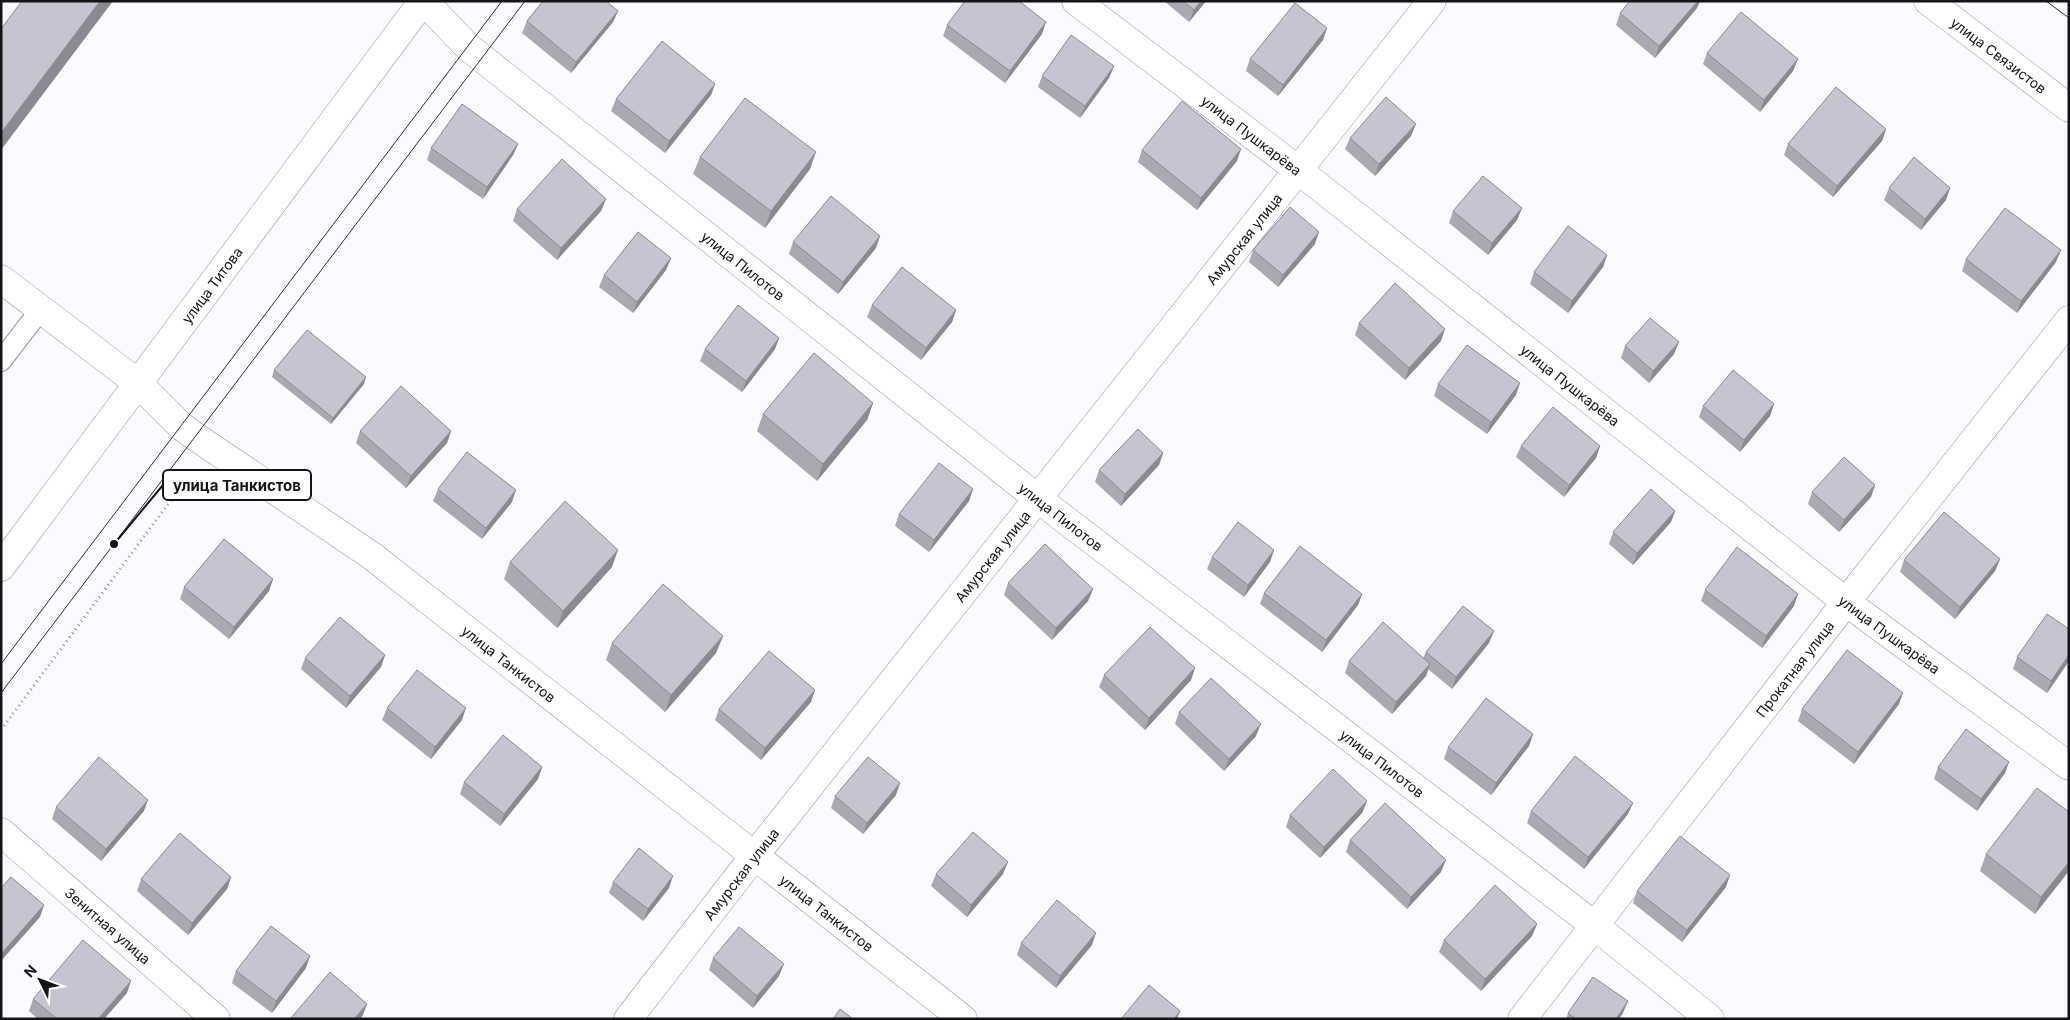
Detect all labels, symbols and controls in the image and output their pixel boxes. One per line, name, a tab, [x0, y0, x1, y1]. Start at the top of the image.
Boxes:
street label: улица Связистов	[1948, 13, 2050, 97]
street label: улица Пушкарёва	[1198, 91, 1305, 178]
street label: Амурская улица	[1202, 189, 1285, 288]
street label: улица Пилотов	[698, 227, 788, 303]
street label: улица Титова	[177, 243, 245, 326]
street label: улица Пушкарёва	[1517, 340, 1624, 429]
callout: улица Танкистов	[163, 470, 311, 500]
text: улица Танкистов	[173, 476, 301, 495]
street label: улица Пилотов	[1016, 479, 1107, 554]
street label: Амурская улица	[951, 507, 1033, 605]
street label: улица Пушкарёва	[1836, 591, 1944, 677]
street label: Прокатная улица	[1752, 617, 1837, 720]
street label: улица Танкистов	[459, 621, 559, 705]
street label: улица Пилотов	[1337, 725, 1428, 801]
street label: Амурская улица	[700, 824, 782, 923]
street label: улица Танкистов	[777, 871, 877, 955]
street label: Зенитная улица	[62, 883, 154, 967]
north arrow	[15, 955, 65, 1005]
text: N	[20, 961, 40, 981]

